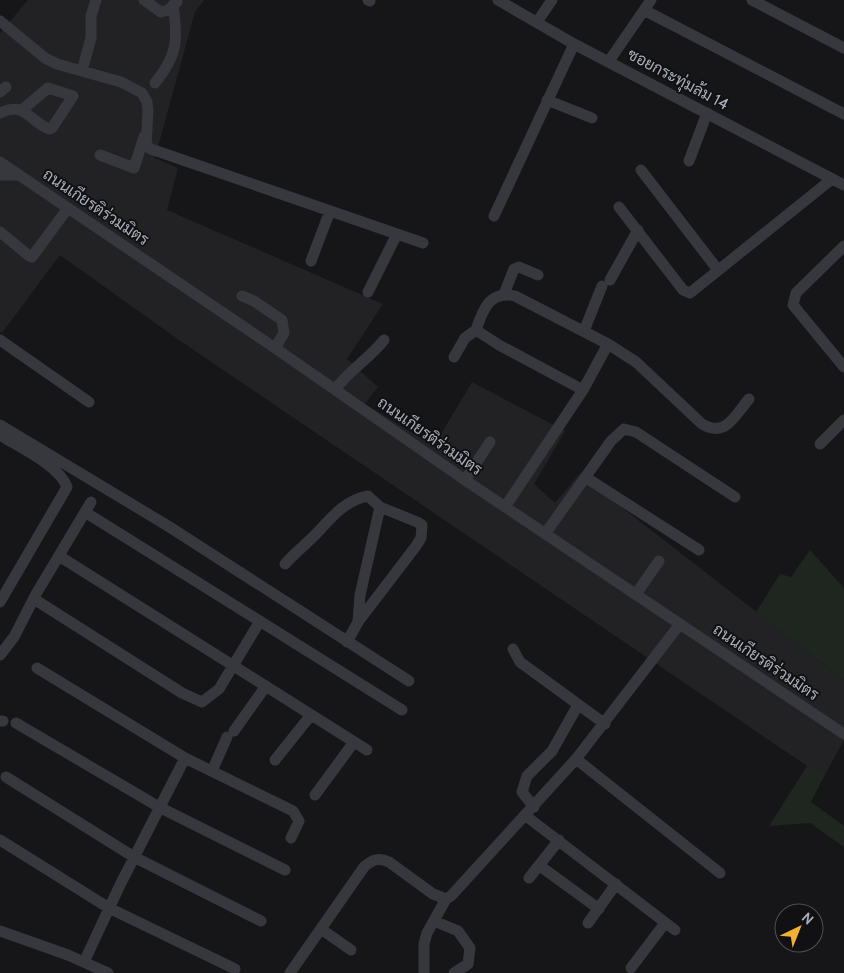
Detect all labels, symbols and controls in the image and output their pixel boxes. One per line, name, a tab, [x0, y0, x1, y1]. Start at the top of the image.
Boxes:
street label: ซอยกระทุ่มล้ม 14	[623, 44, 732, 115]
street label: ถนนเกียรติร่วมมิตร	[39, 163, 154, 250]
street label: ถนนเกียรติร่วมมิตร	[374, 391, 487, 479]
street label: ถนนเกียรติร่วมมิตร	[709, 618, 824, 705]
north arrow	[774, 903, 824, 953]
text: N	[798, 909, 818, 928]

